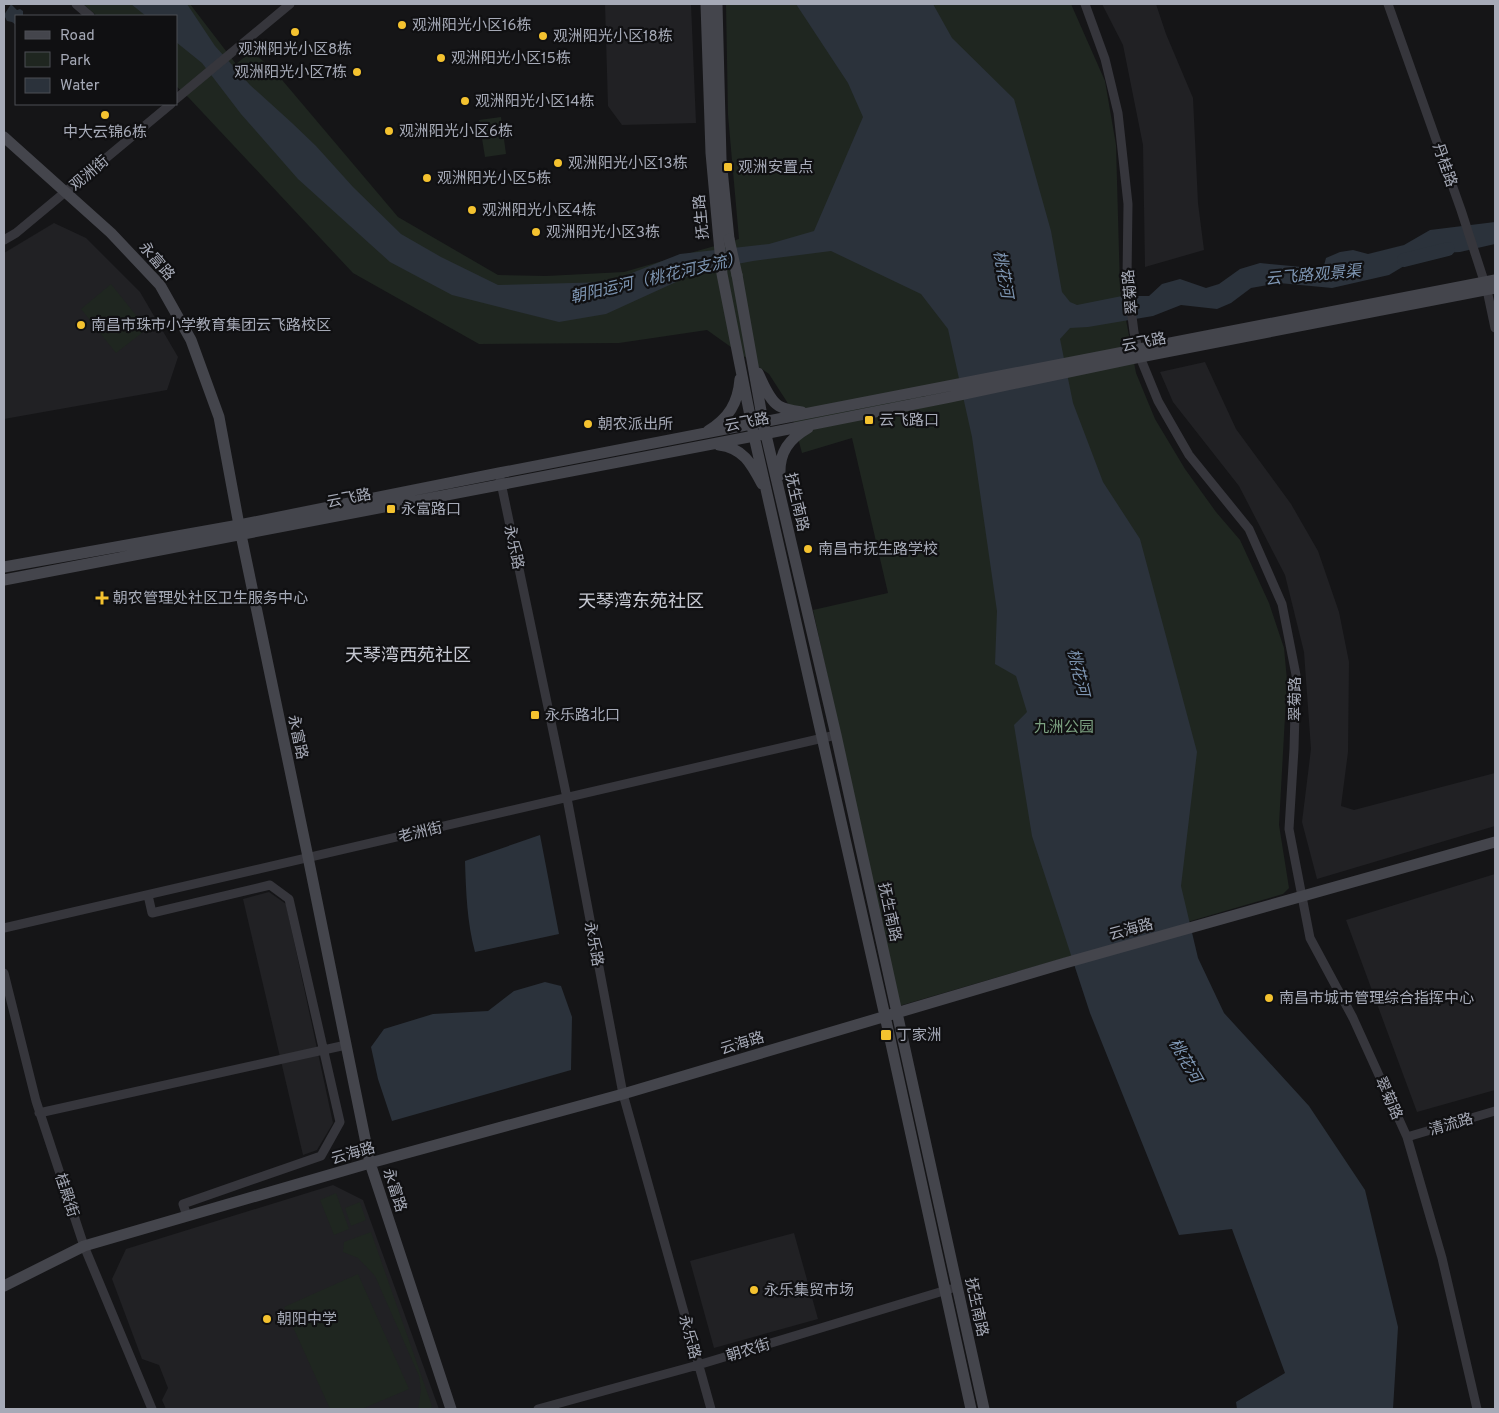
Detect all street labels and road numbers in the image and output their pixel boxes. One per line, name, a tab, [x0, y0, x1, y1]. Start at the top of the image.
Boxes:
street label: 丹桂路	[1427, 141, 1460, 190]
street label: 观洲街	[66, 152, 113, 196]
street label: 抚生路	[691, 194, 714, 240]
street label: 永富路	[134, 239, 178, 285]
street label: 翠菊路	[1120, 269, 1143, 315]
street label: 云飞路	[1120, 330, 1168, 357]
street label: 云飞路	[723, 410, 771, 437]
street label: 抚生南路	[780, 471, 812, 534]
street label: 云飞路	[325, 486, 373, 513]
street label: 永乐路	[499, 523, 527, 571]
street label: 翠菊路	[1287, 676, 1306, 722]
street label: 永富路	[283, 713, 311, 761]
street label: 老洲街	[396, 818, 444, 848]
street label: 抚生南路	[873, 881, 904, 944]
street label: 云海路	[1107, 915, 1156, 945]
street label: 永乐路	[579, 920, 606, 968]
street label: 云海路	[718, 1029, 767, 1060]
street label: 翠菊路	[1370, 1074, 1405, 1123]
street label: 清流路	[1427, 1110, 1476, 1141]
street label: 云海路	[329, 1139, 378, 1170]
street label: 永富路	[378, 1166, 410, 1215]
street label: 桂殿街	[50, 1171, 82, 1220]
street label: 抚生南路	[960, 1276, 991, 1339]
street label: 永乐路	[674, 1313, 704, 1362]
street label: 朝农街	[724, 1336, 773, 1367]

